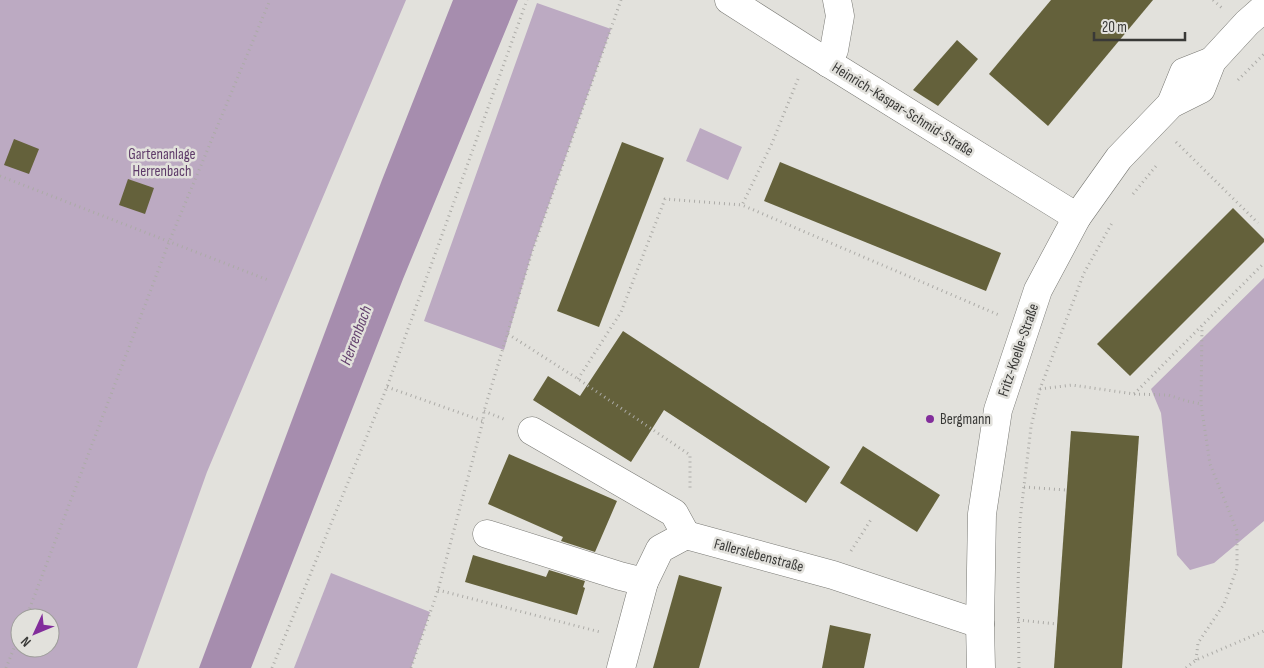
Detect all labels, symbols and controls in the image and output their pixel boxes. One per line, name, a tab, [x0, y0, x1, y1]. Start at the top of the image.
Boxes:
scale bar	[1094, 10, 1185, 42]
text: 20 m	[1102, 18, 1127, 37]
street label: Heinrich-Kaspar-Schmid-Straße	[828, 58, 977, 161]
park label: Gartenanlage Herrenbach	[128, 145, 196, 181]
street label: Fritz-Koelle-Straße	[994, 301, 1043, 399]
water label: Herrenbach	[336, 303, 376, 368]
place label: Bergmann	[940, 410, 991, 429]
marker: Bergmann	[924, 413, 936, 425]
street label: Fallerslebenstraße	[712, 534, 806, 577]
north arrow	[10, 608, 60, 658]
text: N	[17, 633, 35, 650]

